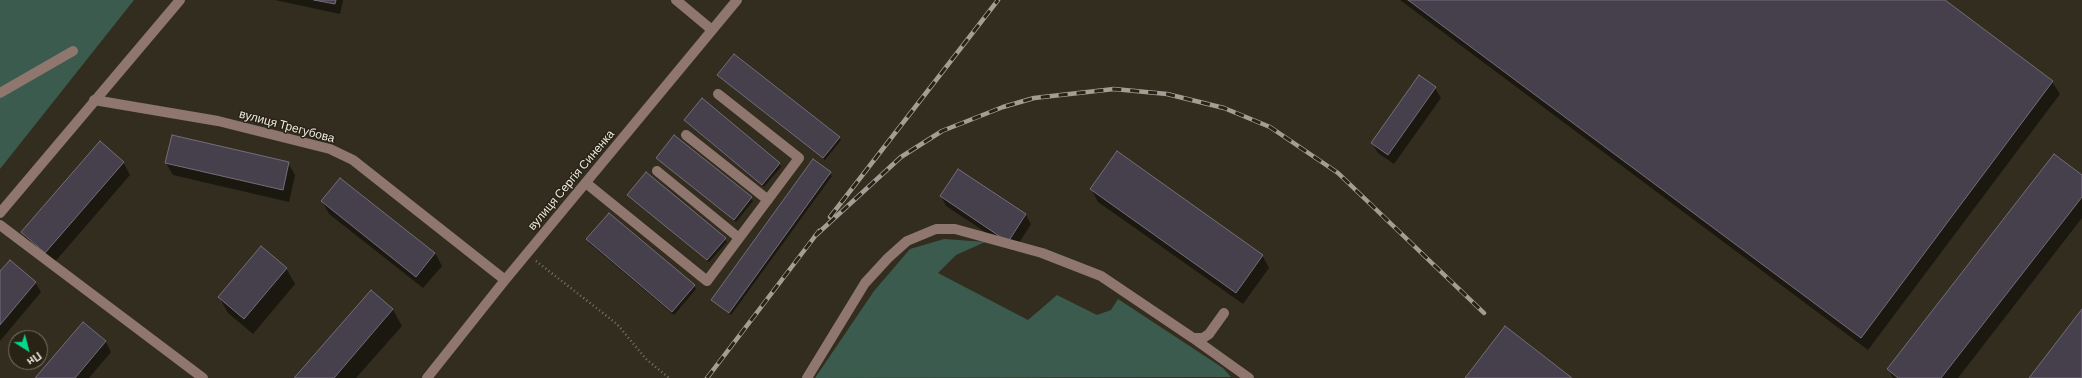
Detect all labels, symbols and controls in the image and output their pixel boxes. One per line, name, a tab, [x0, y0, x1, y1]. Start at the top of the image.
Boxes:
street label: вулиця Трегубова	[238, 106, 336, 146]
street label: вулиця Сергія Синенка	[525, 127, 617, 233]
north arrow	[8, 330, 48, 370]
text: Пн	[25, 350, 44, 369]

